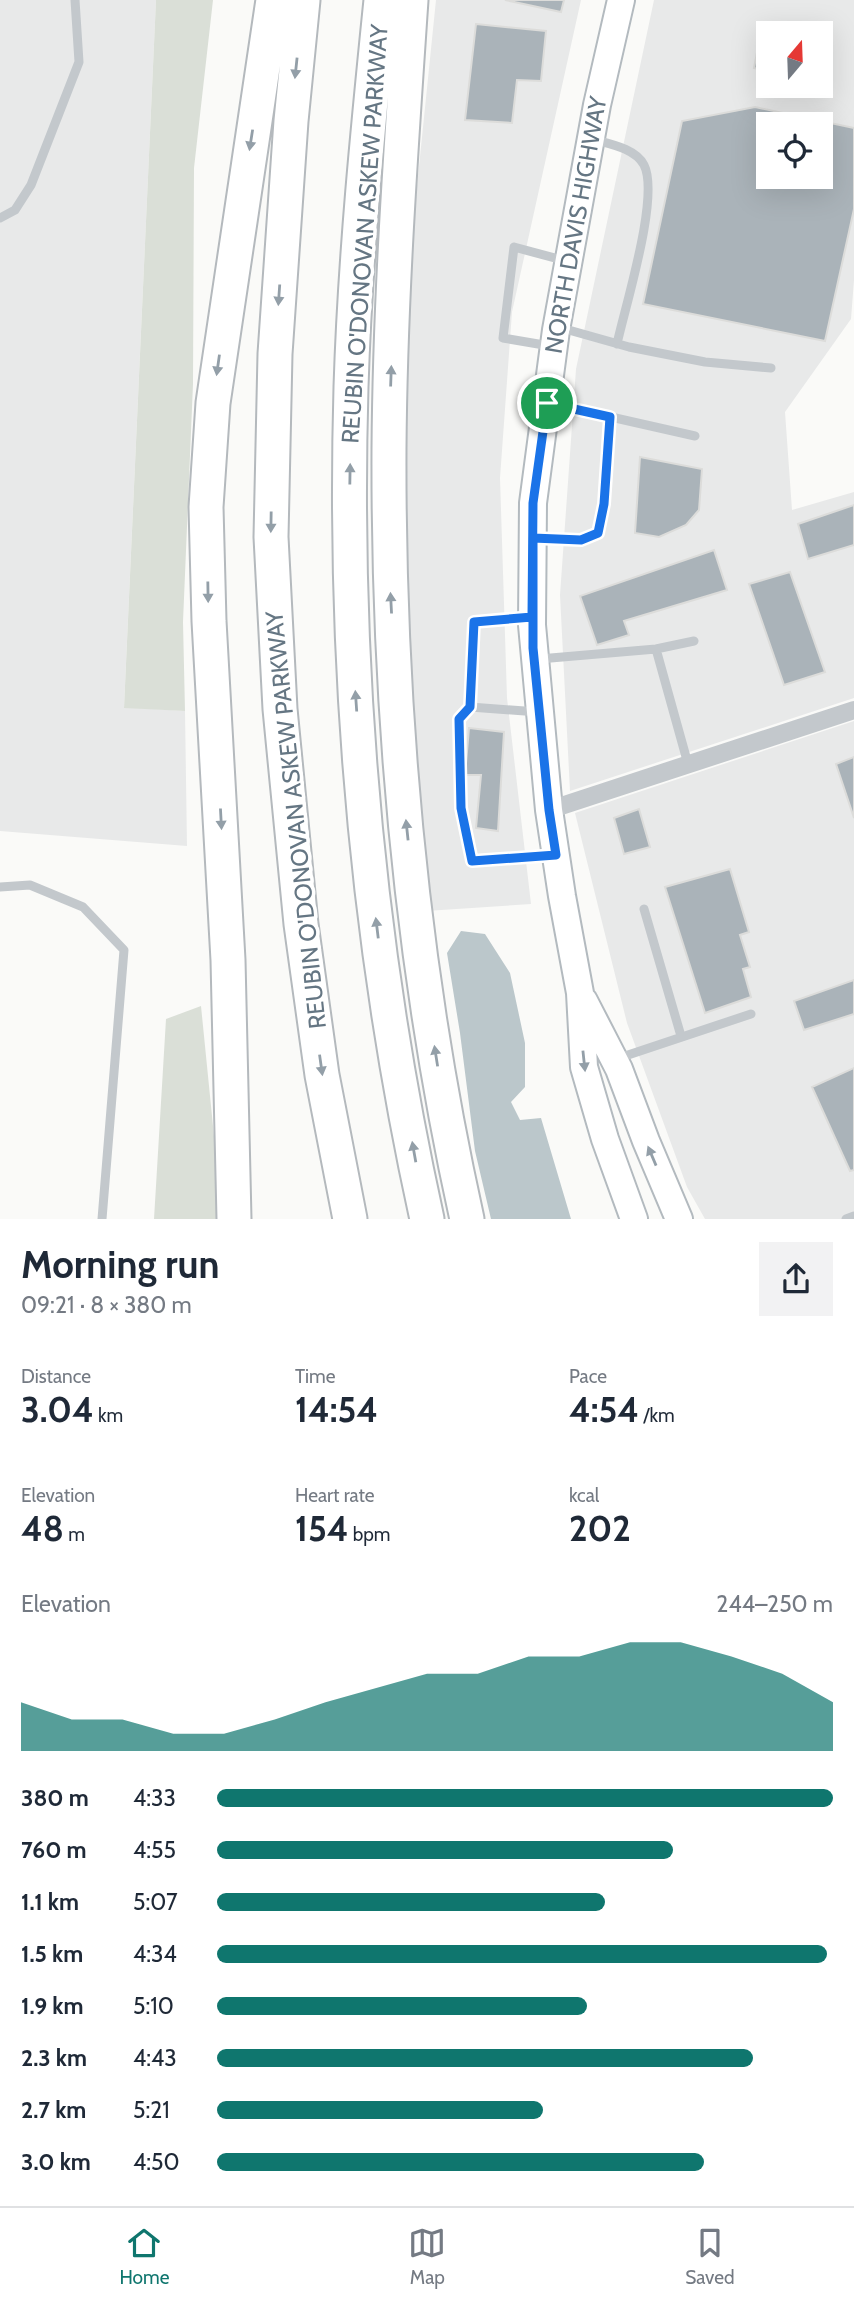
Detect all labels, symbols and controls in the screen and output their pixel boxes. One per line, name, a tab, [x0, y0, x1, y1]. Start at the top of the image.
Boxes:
north arrow	[756, 21, 833, 98]
map controls	[756, 21, 833, 189]
street label: REUBIN O'DONOVAN ASKEW PARKWAY	[335, 23, 394, 445]
one-way arrow	[291, 57, 302, 79]
street label: NORTH DAVIS HIGHWAY	[539, 94, 612, 356]
button: locate	[756, 112, 833, 189]
one-way arrow	[246, 129, 257, 151]
one-way arrow	[273, 284, 284, 306]
one-way arrow	[213, 354, 224, 376]
one-way arrow	[386, 365, 397, 387]
pin	[517, 373, 577, 433]
icon: arrive	[528, 384, 566, 422]
one-way arrow	[344, 462, 356, 484]
one-way arrow	[266, 511, 277, 533]
one-way arrow	[203, 581, 214, 603]
one-way arrow	[386, 592, 397, 614]
street label: REUBIN O'DONOVAN ASKEW PARKWAY	[259, 609, 332, 1030]
one-way arrow	[350, 690, 361, 712]
one-way arrow	[215, 808, 226, 830]
one-way arrow	[401, 819, 412, 841]
one-way arrow	[371, 916, 382, 938]
one-way arrow	[430, 1045, 441, 1067]
one-way arrow	[579, 1050, 590, 1072]
one-way arrow	[315, 1054, 326, 1076]
one-way arrow	[408, 1141, 419, 1163]
one-way arrow	[646, 1146, 657, 1167]
text: Morning run	[21, 1241, 220, 1288]
button: share	[759, 1242, 833, 1316]
text: 09:21 · 8 × 380 m	[21, 1291, 192, 1319]
text: Distance	[21, 1365, 91, 1388]
text: Time	[295, 1365, 335, 1388]
text: Pace	[569, 1365, 607, 1388]
text: 3.04	[21, 1388, 94, 1431]
text: 14:54	[295, 1388, 378, 1431]
text: 4:54	[569, 1388, 639, 1431]
text: km	[94, 1404, 123, 1427]
text: /km	[639, 1404, 675, 1427]
text: Elevation	[21, 1484, 95, 1507]
text: Heart rate	[295, 1484, 375, 1507]
text: kcal	[569, 1484, 599, 1507]
text: 48	[21, 1507, 64, 1550]
text: 154	[295, 1507, 348, 1550]
text: 202	[569, 1507, 631, 1550]
text: m	[64, 1523, 85, 1546]
text: bpm	[348, 1523, 391, 1546]
text: Elevation	[21, 1590, 111, 1618]
text: 244–250 m	[716, 1590, 833, 1618]
text: 380 m	[21, 1784, 89, 1812]
text: 4:33	[133, 1784, 176, 1812]
text: 760 m	[21, 1836, 87, 1864]
text: 4:55	[133, 1836, 176, 1864]
text: 1.1 km	[21, 1888, 79, 1916]
text: 5:07	[133, 1888, 178, 1916]
text: 1.5 km	[21, 1940, 83, 1968]
text: 4:34	[133, 1940, 177, 1968]
text: 1.9 km	[21, 1992, 84, 2020]
text: 5:10	[133, 1992, 174, 2020]
text: 2.3 km	[21, 2044, 87, 2072]
text: 4:43	[133, 2044, 177, 2072]
text: 2.7 km	[21, 2096, 86, 2124]
text: 5:21	[133, 2096, 170, 2124]
text: 3.0 km	[21, 2148, 91, 2176]
text: 4:50	[133, 2148, 180, 2176]
tab: Home	[119, 2224, 169, 2289]
tab: Map	[408, 2224, 446, 2289]
tab: Saved	[685, 2224, 735, 2289]

